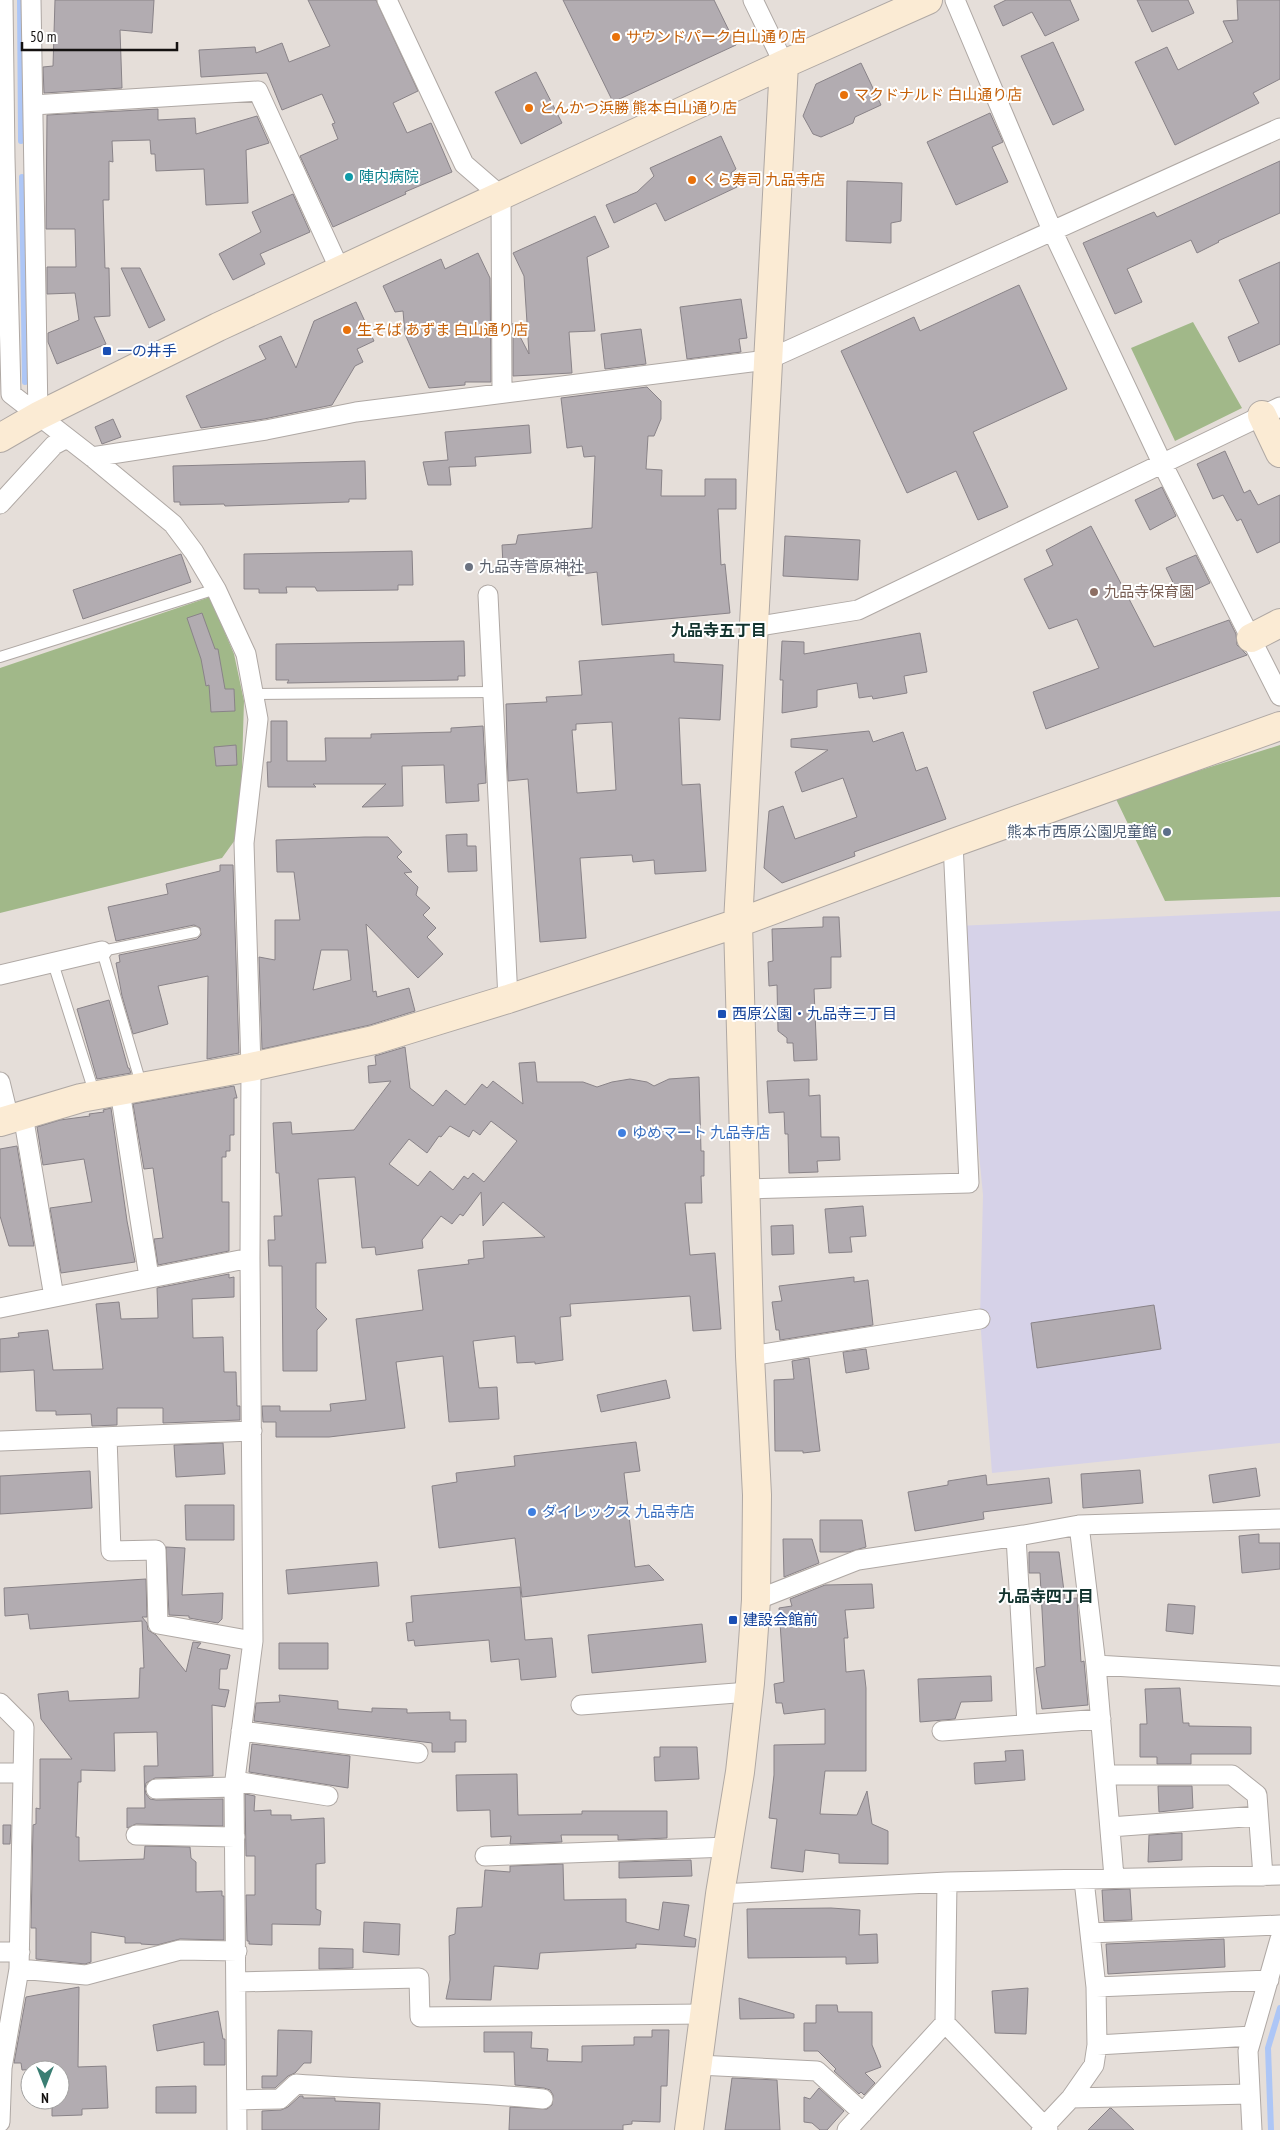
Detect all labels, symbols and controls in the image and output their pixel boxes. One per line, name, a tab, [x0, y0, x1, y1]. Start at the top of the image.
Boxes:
scale bar	[22, 20, 178, 52]
text: 50 m	[30, 27, 56, 46]
place label: サウンドパーク白山通り店	[626, 27, 806, 46]
marker: サウンドパーク白山通り店	[610, 31, 622, 43]
place label: マクドナルド 白山通り店	[854, 85, 1022, 104]
marker: マクドナルド 白山通り店	[838, 89, 850, 101]
place label: とんかつ浜勝 熊本白山通り店	[539, 98, 737, 117]
marker: とんかつ浜勝 熊本白山通り店	[523, 102, 535, 114]
place label: 陣内病院	[359, 167, 419, 186]
place label: くら寿司 九品寺店	[702, 170, 825, 189]
marker: 陣内病院	[343, 171, 355, 183]
marker: くら寿司 九品寺店	[686, 174, 698, 186]
place label: 生そば あずま 白山通り店	[357, 320, 528, 339]
marker: 生そば あずま 白山通り店	[341, 324, 353, 336]
place label: 一の井手	[117, 341, 177, 360]
marker: 一の井手	[101, 345, 113, 357]
place label: 九品寺菅原神社	[479, 557, 584, 576]
marker: 九品寺菅原神社	[463, 561, 475, 573]
place label: 九品寺保育園	[1104, 582, 1194, 601]
marker: 九品寺保育園	[1088, 586, 1100, 598]
district label: 九品寺五丁目	[671, 620, 767, 640]
place label: 熊本市西原公園児童館	[1007, 822, 1157, 841]
marker: 熊本市西原公園児童館	[1161, 826, 1173, 838]
place label: 西原公園・九品寺三丁目	[732, 1004, 897, 1023]
marker: 西原公園・九品寺三丁目	[716, 1008, 728, 1020]
place label: ゆめマート 九品寺店	[632, 1123, 770, 1142]
marker: ゆめマート 九品寺店	[616, 1127, 628, 1139]
place label: ダイレックス 九品寺店	[542, 1502, 695, 1521]
marker: ダイレックス 九品寺店	[526, 1506, 538, 1518]
district label: 九品寺四丁目	[998, 1586, 1094, 1606]
place label: 建設会館前	[743, 1610, 818, 1629]
marker: 建設会館前	[727, 1614, 739, 1626]
north arrow	[20, 2060, 70, 2110]
text: N	[41, 2089, 49, 2107]

